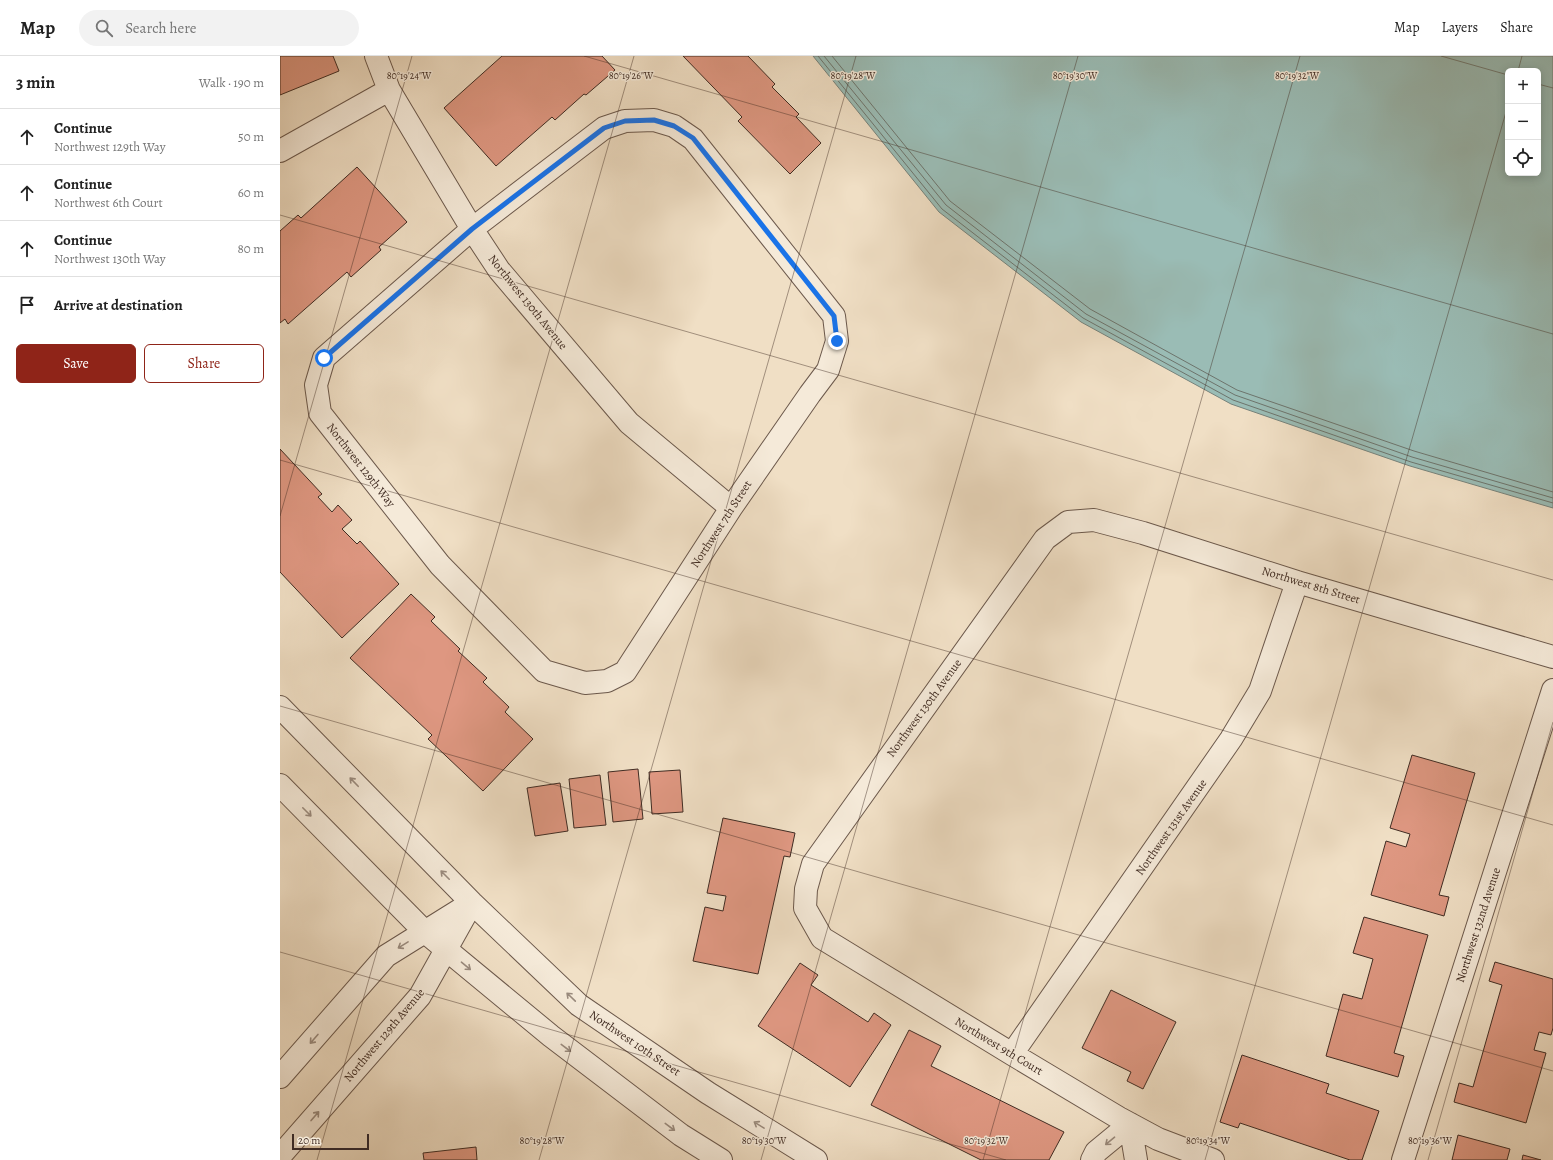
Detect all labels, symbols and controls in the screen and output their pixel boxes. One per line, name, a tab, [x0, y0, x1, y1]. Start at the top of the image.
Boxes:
search box	[79, 10, 359, 46]
text: Map	[20, 15, 55, 41]
icon: search	[93, 17, 115, 39]
text: Search here	[125, 18, 197, 38]
text: Map	[1394, 18, 1420, 37]
text: Layers	[1442, 18, 1478, 37]
text: Share	[1500, 18, 1533, 37]
map controls	[1505, 68, 1541, 176]
button: +	[1505, 68, 1541, 104]
text: 80°19'24"W	[387, 69, 432, 82]
text: 80°19'26"W	[609, 69, 654, 82]
text: 80°19'28"W	[831, 69, 876, 82]
text: 80°19'30"W	[1053, 69, 1098, 82]
text: 80°19'32"W	[1275, 69, 1320, 82]
text: 3 min	[16, 71, 55, 94]
text: Walk · 190 m	[199, 74, 264, 91]
button: −	[1505, 104, 1541, 140]
text: Continue	[54, 118, 112, 138]
icon: ahead	[16, 126, 38, 148]
text: 50 m	[238, 128, 264, 145]
text: Northwest 129th Way	[54, 138, 165, 155]
button: locate	[1505, 140, 1541, 176]
text: Continue	[54, 174, 112, 194]
icon: ahead	[16, 182, 38, 204]
text: 60 m	[238, 184, 264, 201]
text: Northwest 6th Court	[54, 194, 163, 211]
text: Continue	[54, 230, 112, 250]
icon: ahead	[16, 238, 38, 260]
text: 80 m	[237, 240, 264, 257]
text: Northwest 130th Way	[54, 250, 166, 267]
street label: Northwest 130th Avenue	[485, 251, 571, 353]
icon: arrive	[16, 294, 38, 316]
text: Arrive at destination	[54, 295, 183, 315]
route end	[828, 332, 846, 350]
button: Save	[16, 344, 136, 383]
button: Share	[144, 344, 264, 383]
route start	[315, 349, 333, 367]
street label: Northwest 129th Way	[323, 420, 399, 511]
street label: Northwest 7th Street	[687, 477, 755, 571]
street label: Northwest 8th Street	[1260, 562, 1362, 608]
street label: Northwest 130th Avenue	[883, 656, 965, 760]
street label: Northwest 131st Avenue	[1132, 776, 1210, 878]
one-way arrow	[349, 777, 358, 787]
one-way arrow	[302, 808, 312, 817]
street label: Northwest 132nd Avenue	[1452, 866, 1504, 984]
one-way arrow	[440, 870, 449, 880]
one-way arrow	[397, 942, 409, 950]
one-way arrow	[460, 961, 471, 970]
street label: Northwest 129th Avenue	[340, 985, 428, 1085]
one-way arrow	[566, 992, 576, 1002]
street label: Northwest 10th Street	[586, 1007, 684, 1079]
street label: Northwest 9th Court	[952, 1013, 1046, 1079]
one-way arrow	[309, 1033, 318, 1044]
one-way arrow	[561, 1044, 572, 1052]
one-way arrow	[310, 1111, 319, 1122]
one-way arrow	[753, 1120, 765, 1128]
one-way arrow	[664, 1123, 675, 1131]
scale bar	[292, 1132, 369, 1151]
text: 20 m	[298, 1133, 320, 1148]
text: 80°19'28"W	[520, 1134, 565, 1147]
text: 80°19'30"W	[742, 1134, 787, 1147]
text: 80°19'32"W	[964, 1134, 1009, 1147]
text: 80°19'34"W	[1186, 1134, 1231, 1147]
text: 80°19'36"W	[1408, 1134, 1453, 1147]
one-way arrow	[1104, 1136, 1115, 1145]

